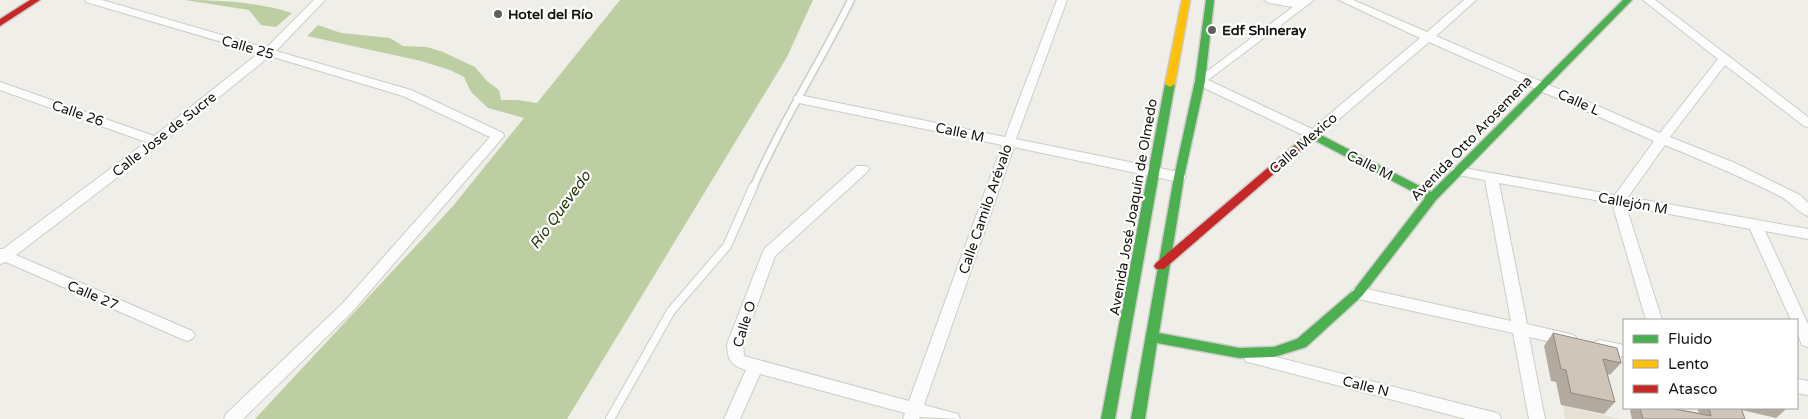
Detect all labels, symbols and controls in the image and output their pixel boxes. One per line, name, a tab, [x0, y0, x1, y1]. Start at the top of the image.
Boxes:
place label: Hotel del Río	[508, 6, 593, 23]
marker: Hotel del Río	[492, 8, 504, 20]
place label: Edf Shineray	[1222, 22, 1307, 39]
marker: Edf Shineray	[1206, 24, 1218, 36]
street label: Calle 25	[220, 32, 276, 63]
street label: Avenida Otto Arosemena	[1407, 72, 1536, 204]
street label: Calle L	[1555, 86, 1602, 119]
street label: Calle Jose de Sucre	[109, 88, 220, 180]
street label: Calle 26	[50, 97, 106, 130]
street label: Avenida José Joaquín de Olmedo	[1106, 97, 1161, 317]
street label: Calle Mexico	[1266, 109, 1341, 177]
street label: Calle M	[934, 119, 986, 146]
street label: Calle Camilo Arévalo	[955, 142, 1016, 276]
street label: Calle M	[1344, 147, 1396, 184]
water label: Río Quevedo	[526, 167, 595, 252]
street label: Callejón M	[1597, 189, 1669, 218]
street label: Calle 27	[65, 277, 121, 314]
street label: Calle O	[729, 299, 760, 349]
legend	[1623, 319, 1798, 409]
text: Fluido	[1668, 330, 1712, 348]
text: Lento	[1668, 355, 1709, 373]
street label: Calle N	[1341, 373, 1391, 400]
text: Atasco	[1668, 380, 1717, 398]

